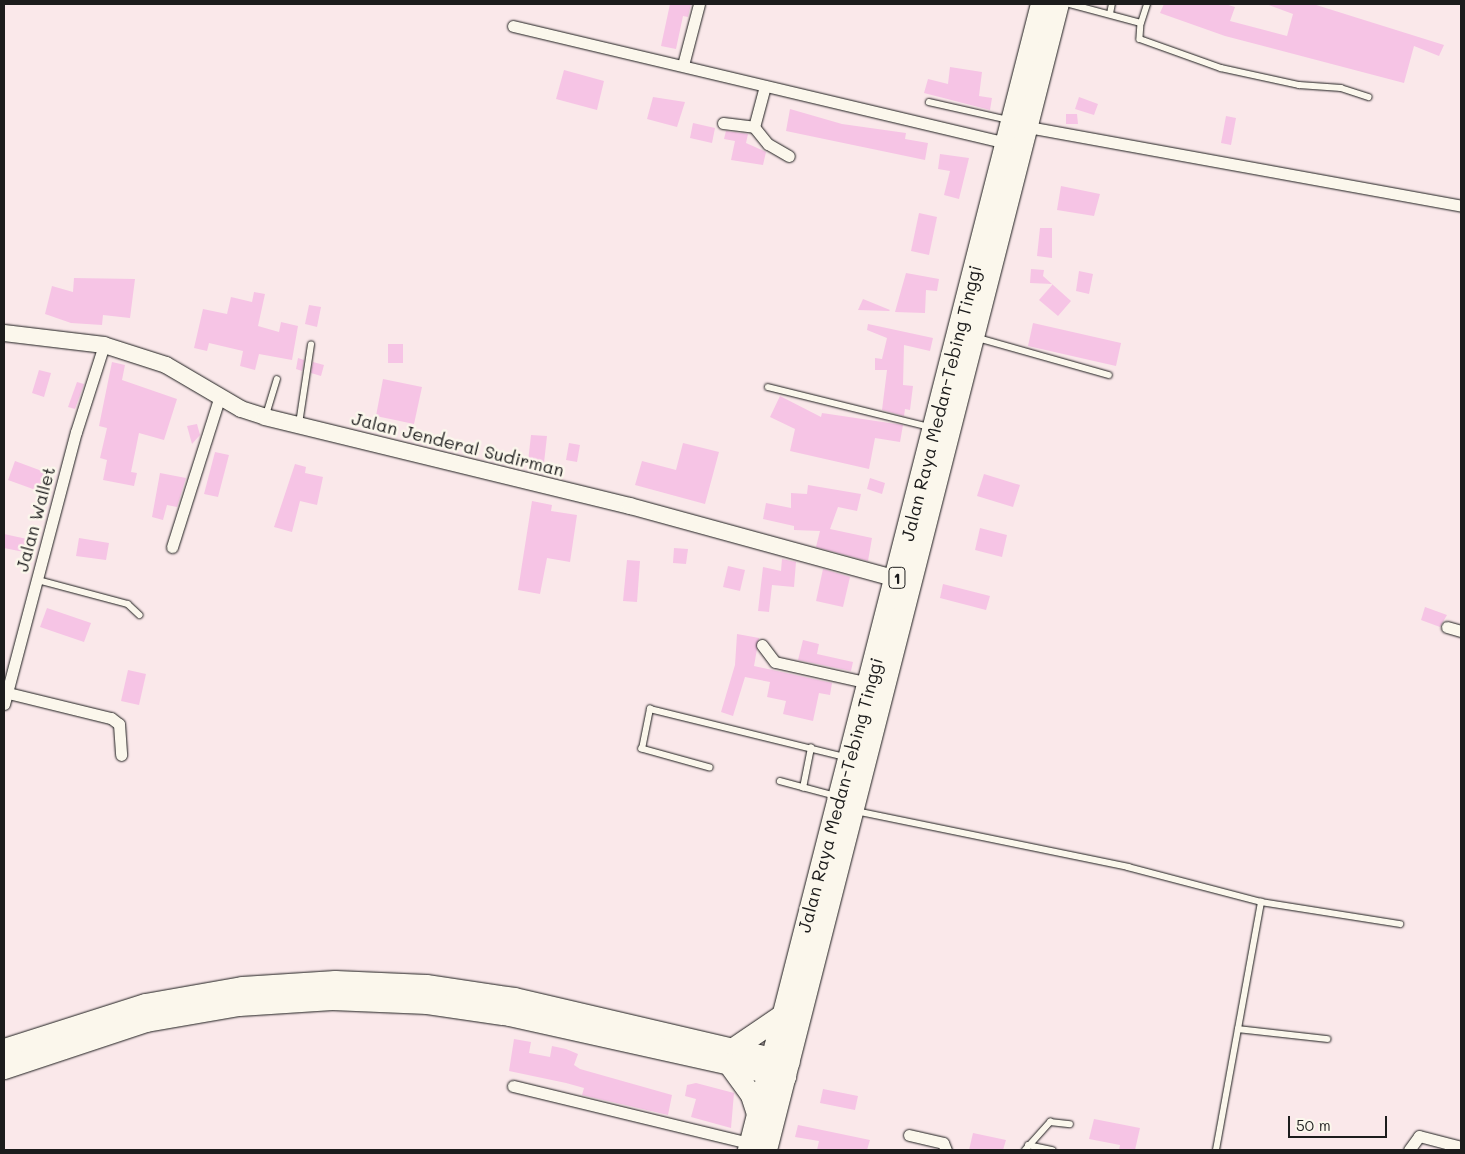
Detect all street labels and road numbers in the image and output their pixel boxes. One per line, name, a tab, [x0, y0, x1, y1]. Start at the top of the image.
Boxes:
street label: Jalan Raya Medan-Tebing Tinggi	[896, 263, 986, 543]
street label: Jalan Jenderal Sudirman	[350, 407, 566, 481]
street label: Jalan Wallet	[11, 464, 59, 574]
road number: 1	[888, 564, 906, 592]
street label: Jalan Raya Medan-Tebing Tinggi	[793, 655, 887, 935]

